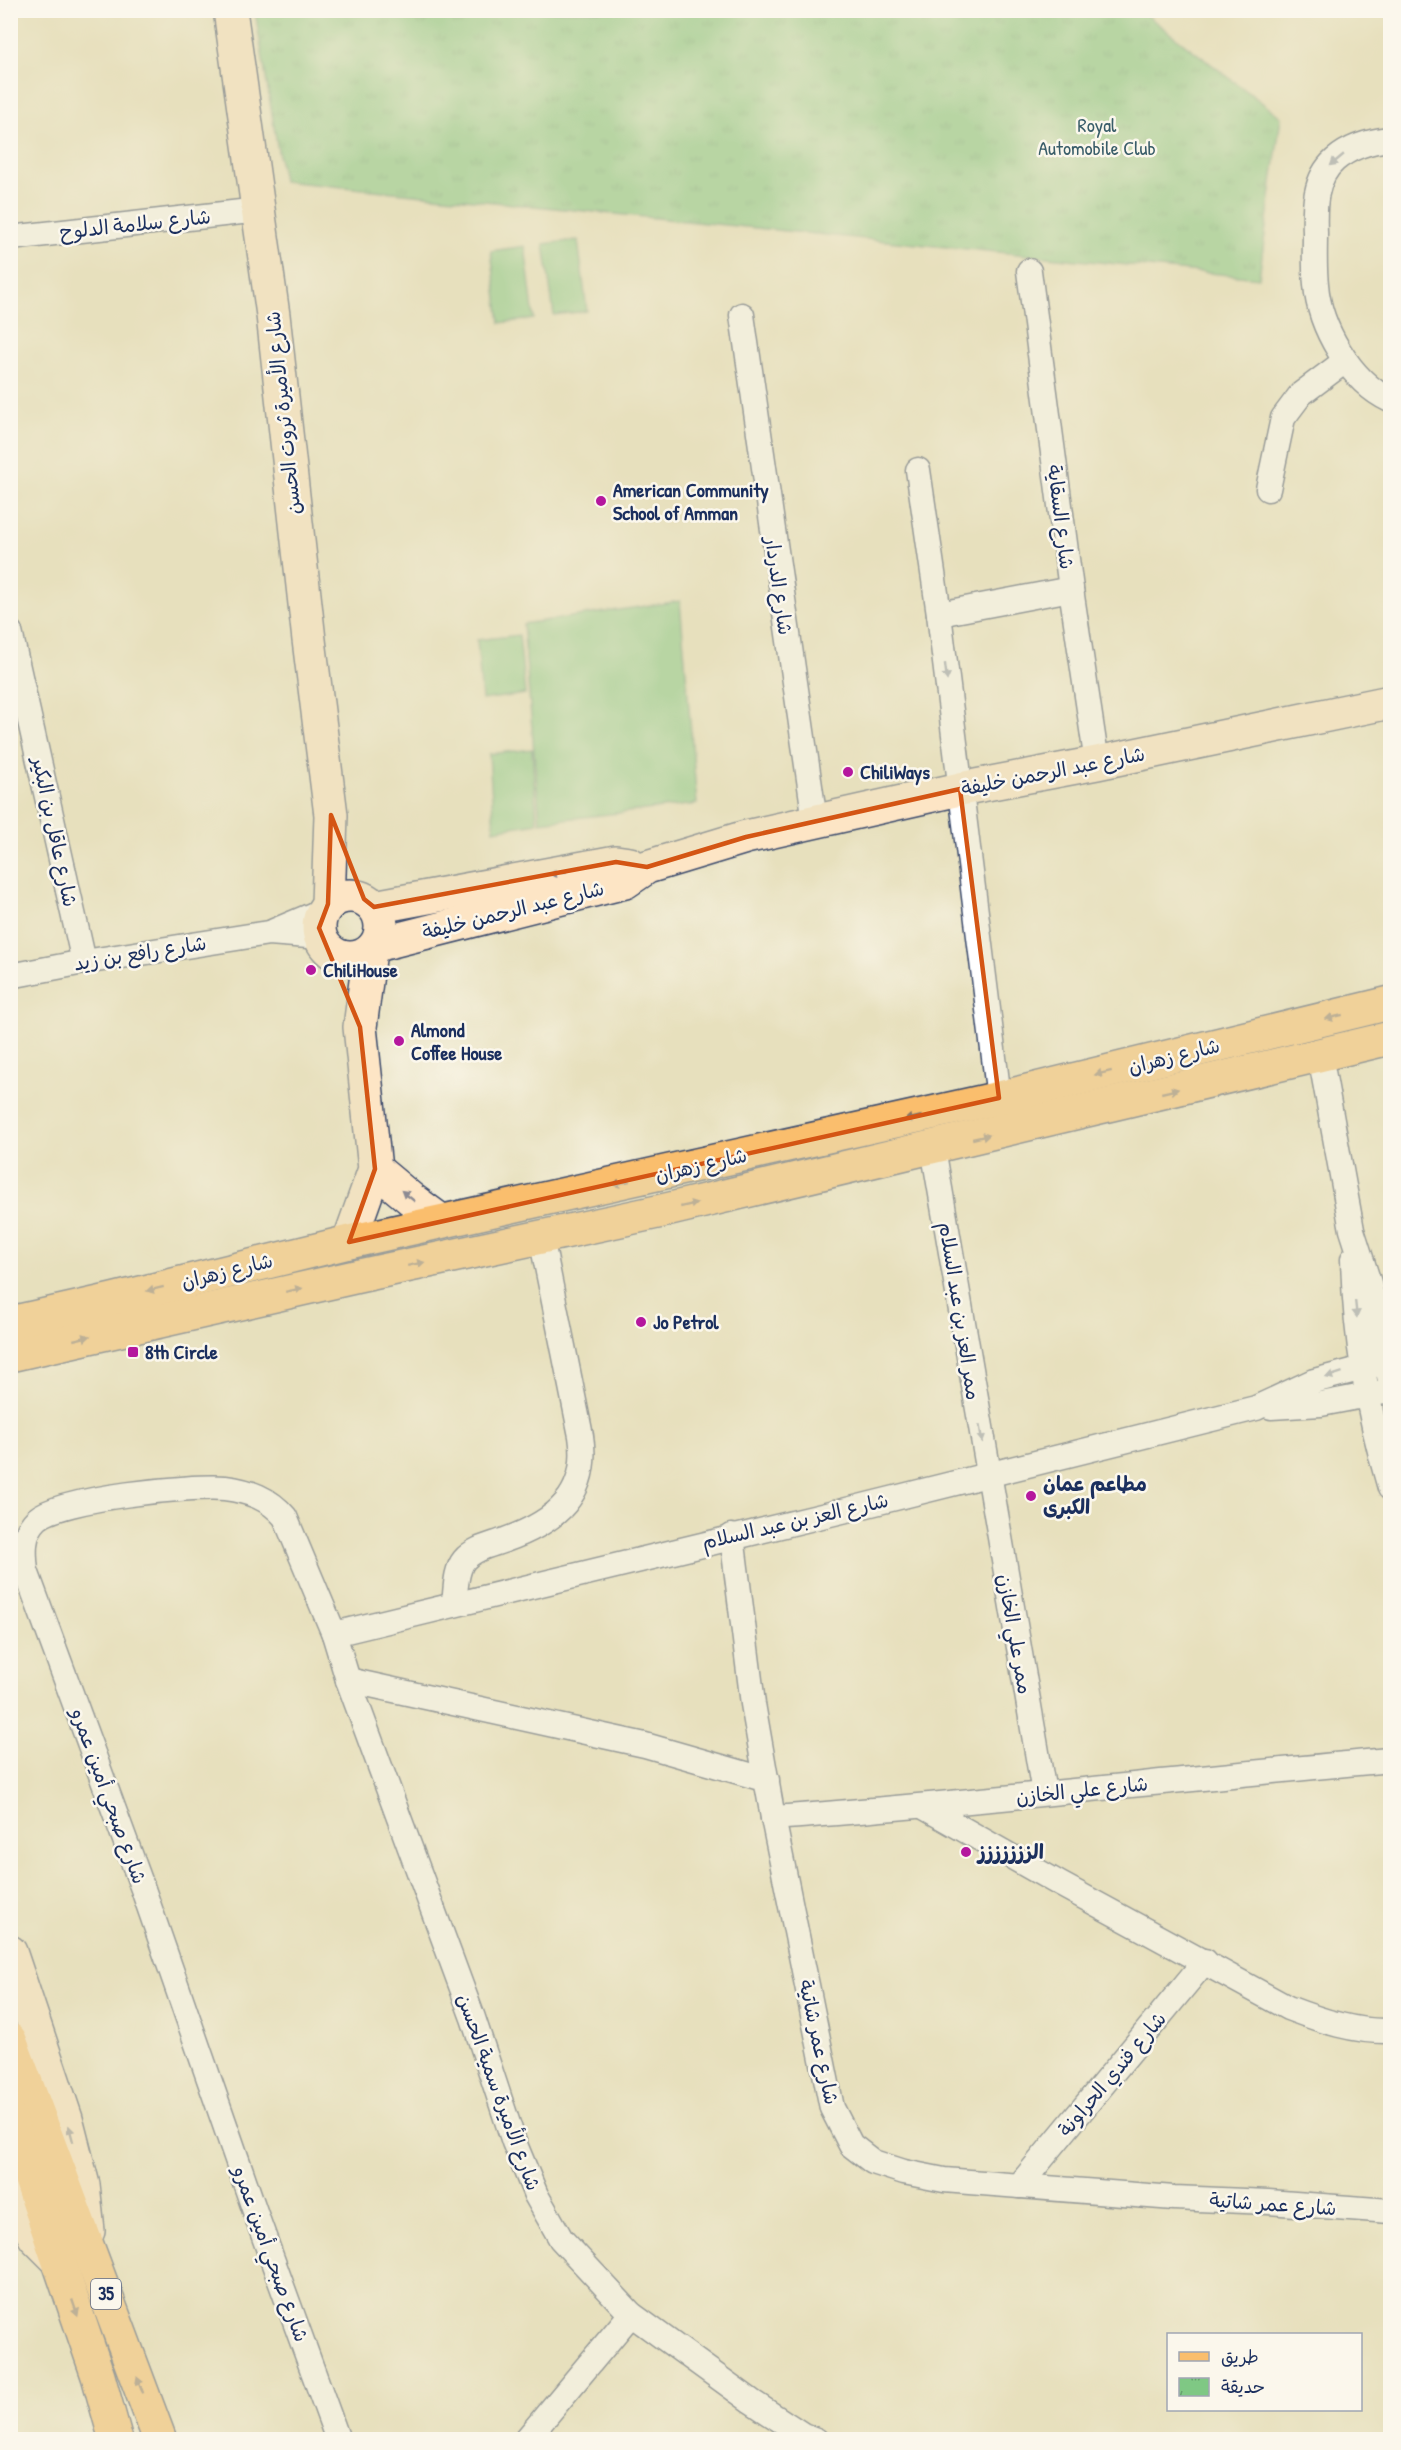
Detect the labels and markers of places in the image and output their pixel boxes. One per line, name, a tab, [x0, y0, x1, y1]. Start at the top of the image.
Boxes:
place label: American Community School of Amman	[613, 476, 769, 526]
marker: American Community School of Amman	[594, 494, 608, 508]
place label: ChiliWays	[860, 758, 930, 786]
marker: ChiliWays	[841, 765, 855, 779]
place label: ChiliHouse	[323, 956, 398, 983]
marker: ChiliHouse	[304, 963, 318, 977]
place label: Almond Coffee House	[411, 1016, 502, 1066]
marker: Almond Coffee House	[392, 1034, 406, 1048]
place label: Jo Petrol	[653, 1308, 719, 1335]
marker: Jo Petrol	[634, 1315, 648, 1329]
place label: 8th Circle	[145, 1338, 218, 1365]
marker: 8th Circle	[126, 1345, 140, 1359]
place label: مطاعم عمان الكبرى	[1043, 1470, 1147, 1520]
marker: مطاعم عمان الكبرى	[1024, 1489, 1038, 1503]
place label: الززززززز	[976, 1838, 1044, 1865]
marker: الززززززز	[959, 1845, 973, 1859]

